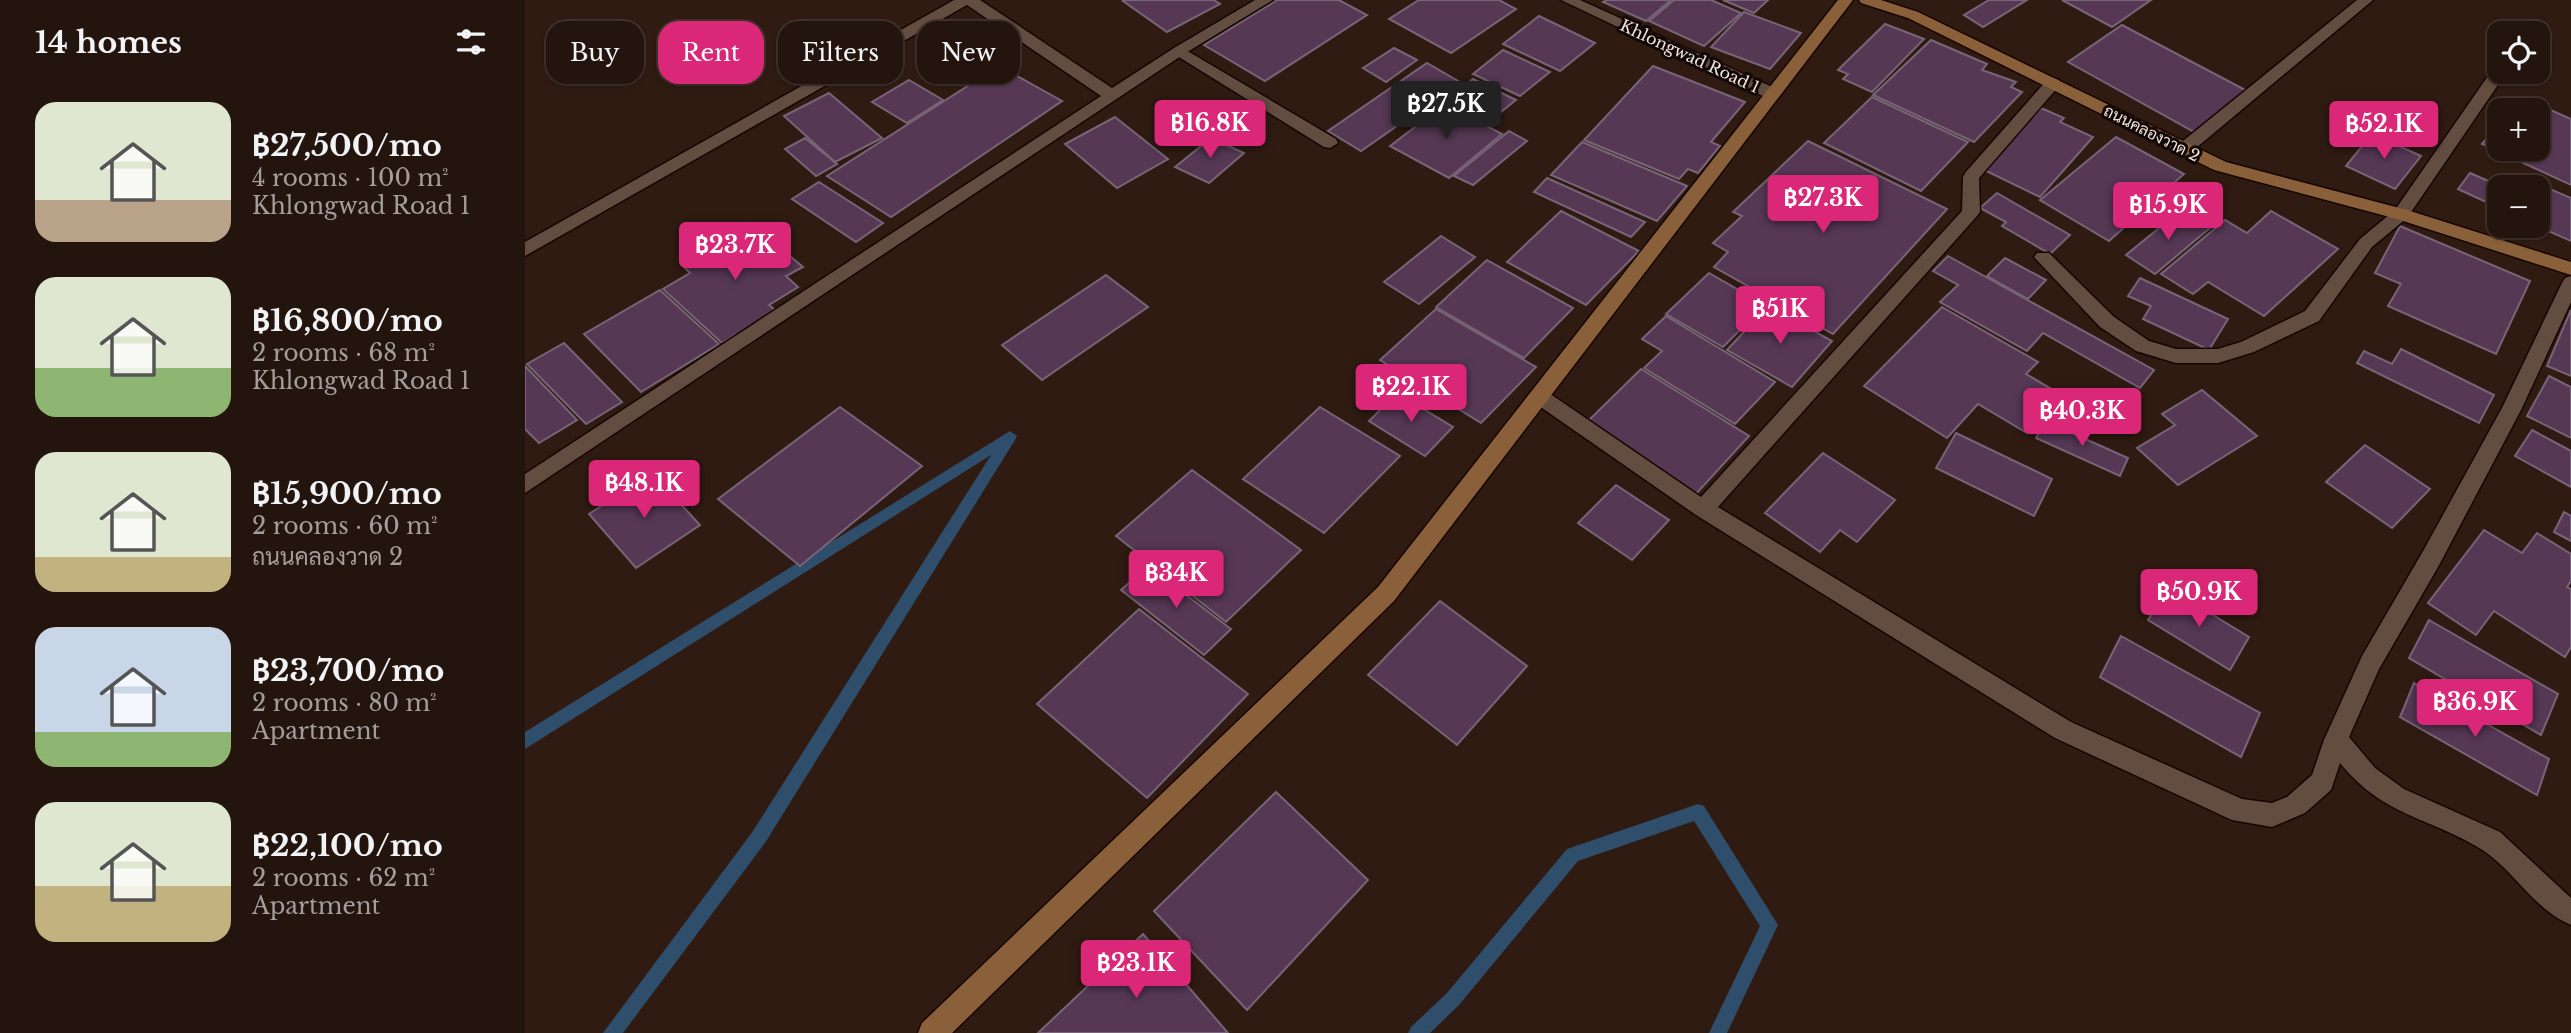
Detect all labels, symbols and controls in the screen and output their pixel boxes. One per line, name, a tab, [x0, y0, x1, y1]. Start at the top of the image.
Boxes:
street label: Khlongwad Road 1	[1617, 15, 1763, 97]
chip: Buy	[546, 21, 644, 84]
chip: Rent	[658, 21, 764, 84]
chip: Filters	[778, 21, 903, 84]
chip: New	[917, 21, 1020, 84]
map controls	[2487, 21, 2550, 238]
button: locate	[2487, 21, 2550, 84]
icon: filters	[452, 23, 490, 61]
text: 14 homes	[35, 24, 182, 61]
pin: ฿27.5K	[1389, 82, 1503, 141]
text: ฿27.5K	[1407, 90, 1485, 118]
button: +	[2487, 98, 2550, 161]
pin: ฿16.8K	[1153, 100, 1267, 160]
street label: ถนนคลองวาด 2	[2101, 100, 2203, 166]
pin: ฿52.1K	[2327, 102, 2441, 161]
text: ฿16.8K	[1171, 109, 1249, 137]
text: ฿52.1K	[2345, 110, 2423, 138]
text: ฿27,500/mo	[252, 127, 442, 164]
icon: home	[91, 130, 175, 214]
text: 4 rooms · 100 m²	[252, 164, 449, 192]
button: −	[2487, 175, 2550, 238]
pin: ฿27.3K	[1766, 176, 1880, 235]
pin: ฿15.9K	[2111, 182, 2225, 242]
text: ฿27.3K	[1784, 184, 1862, 212]
text: ฿15.9K	[2129, 191, 2207, 219]
text: Khlongwad Road 1	[252, 192, 470, 220]
pin: ฿23.7K	[678, 222, 792, 282]
text: ฿23.7K	[695, 231, 775, 259]
pin: ฿51K	[1739, 286, 1821, 346]
text: ฿51K	[1752, 295, 1808, 323]
text: ฿16,800/mo	[252, 302, 443, 339]
icon: home	[91, 305, 175, 389]
text: 2 rooms · 68 m²	[252, 339, 435, 367]
pin: ฿22.1K	[1354, 364, 1468, 424]
text: Khlongwad Road 1	[252, 367, 470, 395]
text: ฿22.1K	[1372, 373, 1450, 401]
pin: ฿40.3K	[2025, 388, 2139, 448]
text: ฿40.3K	[2039, 397, 2125, 425]
pin: ฿48.1K	[587, 461, 701, 520]
text: ฿48.1K	[605, 469, 683, 497]
text: ฿15,900/mo	[252, 475, 442, 512]
icon: home	[91, 480, 175, 564]
text: 2 rooms · 60 m²	[252, 512, 438, 540]
text: ถนนคลองวาด 2	[252, 543, 403, 571]
pin: ฿34K	[1135, 550, 1217, 610]
text: ฿34K	[1145, 559, 1207, 587]
pin: ฿50.9K	[2142, 570, 2256, 629]
text: ฿50.9K	[2157, 578, 2241, 606]
text: ฿23,700/mo	[252, 652, 444, 689]
icon: home	[91, 655, 175, 739]
pin: ฿36.9K	[2418, 680, 2532, 739]
text: ฿36.9K	[2433, 688, 2517, 716]
text: 2 rooms · 80 m²	[252, 689, 437, 717]
text: Apartment	[252, 717, 380, 745]
text: ฿22,100/mo	[252, 827, 443, 864]
icon: home	[91, 830, 175, 914]
text: 2 rooms · 62 m²	[252, 864, 435, 892]
text: Apartment	[252, 892, 380, 920]
pin: ฿23.1K	[1079, 940, 1193, 1000]
text: ฿23.1K	[1097, 949, 1175, 977]

